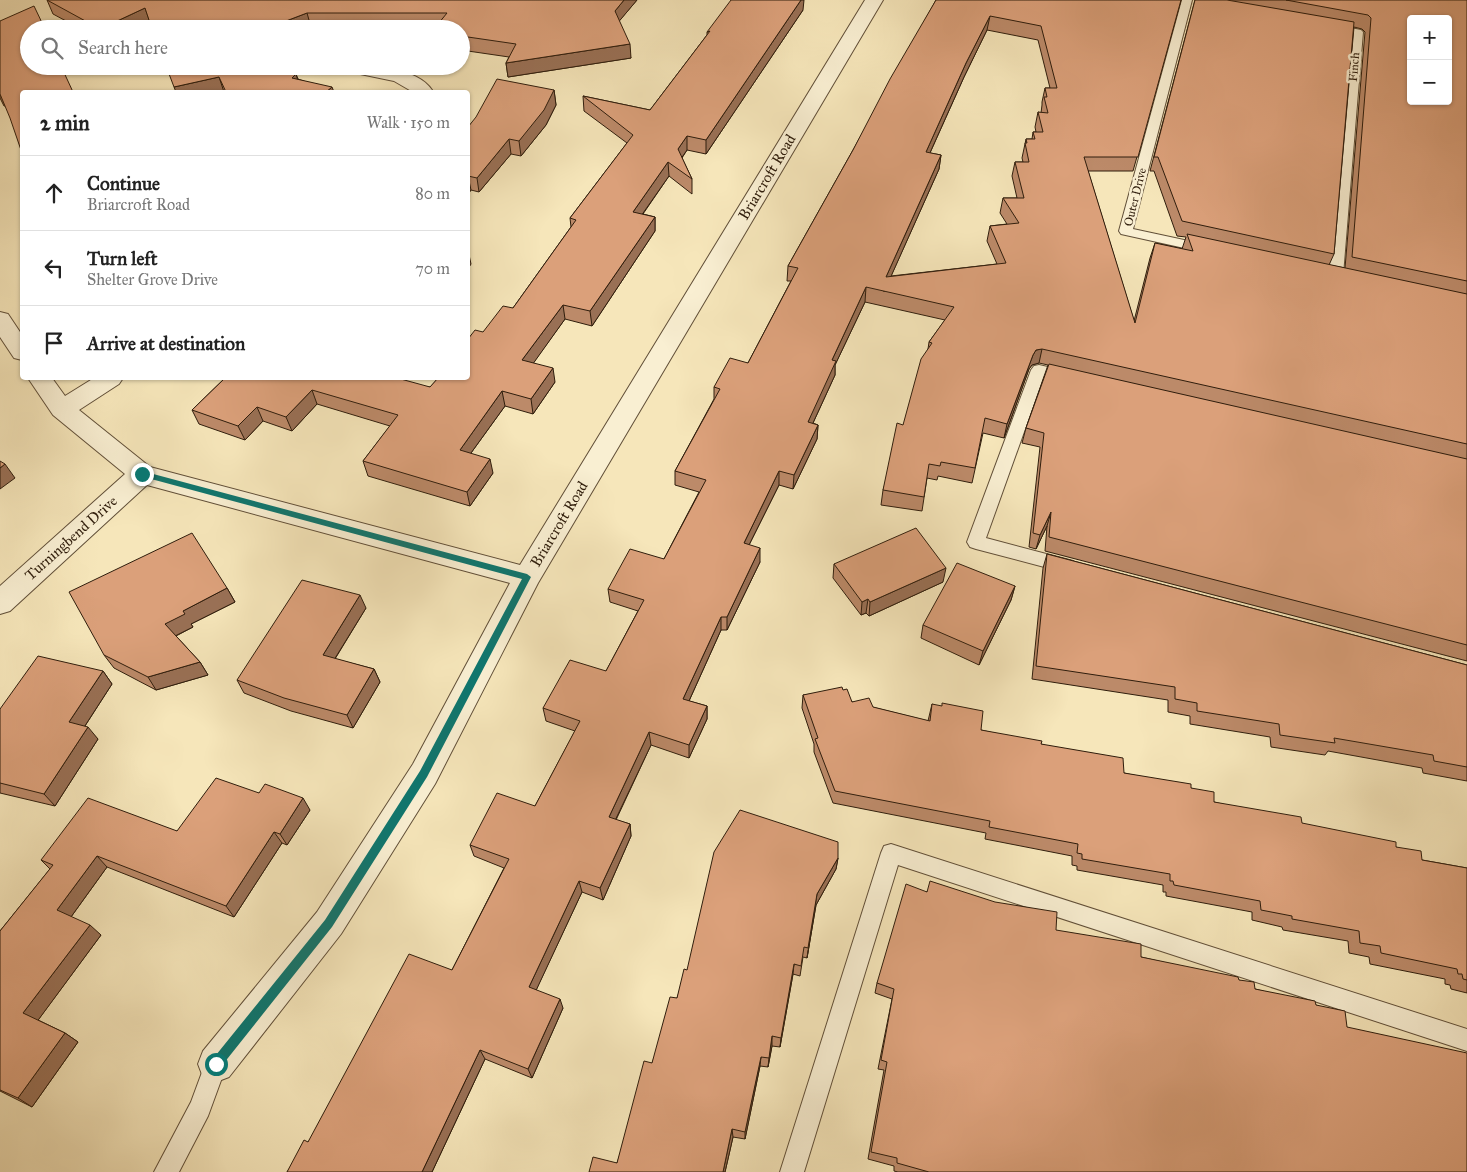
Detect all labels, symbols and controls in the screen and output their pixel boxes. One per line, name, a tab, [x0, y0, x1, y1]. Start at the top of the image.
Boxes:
map controls	[1407, 15, 1452, 105]
button: +	[1407, 15, 1452, 60]
search box	[20, 20, 470, 75]
icon: search	[38, 34, 66, 62]
text: Search here	[78, 36, 168, 59]
street label: Finch	[1346, 51, 1362, 82]
button: −	[1407, 60, 1452, 105]
text: 2 min	[40, 110, 90, 136]
text: Walk · 150 m	[367, 113, 450, 132]
street label: Briarcroft Road	[734, 131, 800, 223]
street label: Outer Drive	[1121, 166, 1149, 228]
text: Continue	[87, 172, 160, 195]
icon: ahead	[40, 179, 68, 207]
text: 80 m	[415, 184, 450, 203]
text: Briarcroft Road	[87, 195, 190, 214]
text: Turn left	[87, 247, 157, 270]
icon: left	[40, 254, 68, 282]
text: 70 m	[415, 259, 450, 278]
text: Shelter Grove Drive	[87, 270, 218, 289]
icon: arrive	[40, 329, 68, 357]
text: Arrive at destination	[87, 332, 245, 355]
route end	[131, 463, 154, 486]
street label: Briarcroft Road	[526, 478, 592, 570]
street label: Turningbend Drive	[21, 492, 121, 584]
route start	[205, 1053, 228, 1076]

